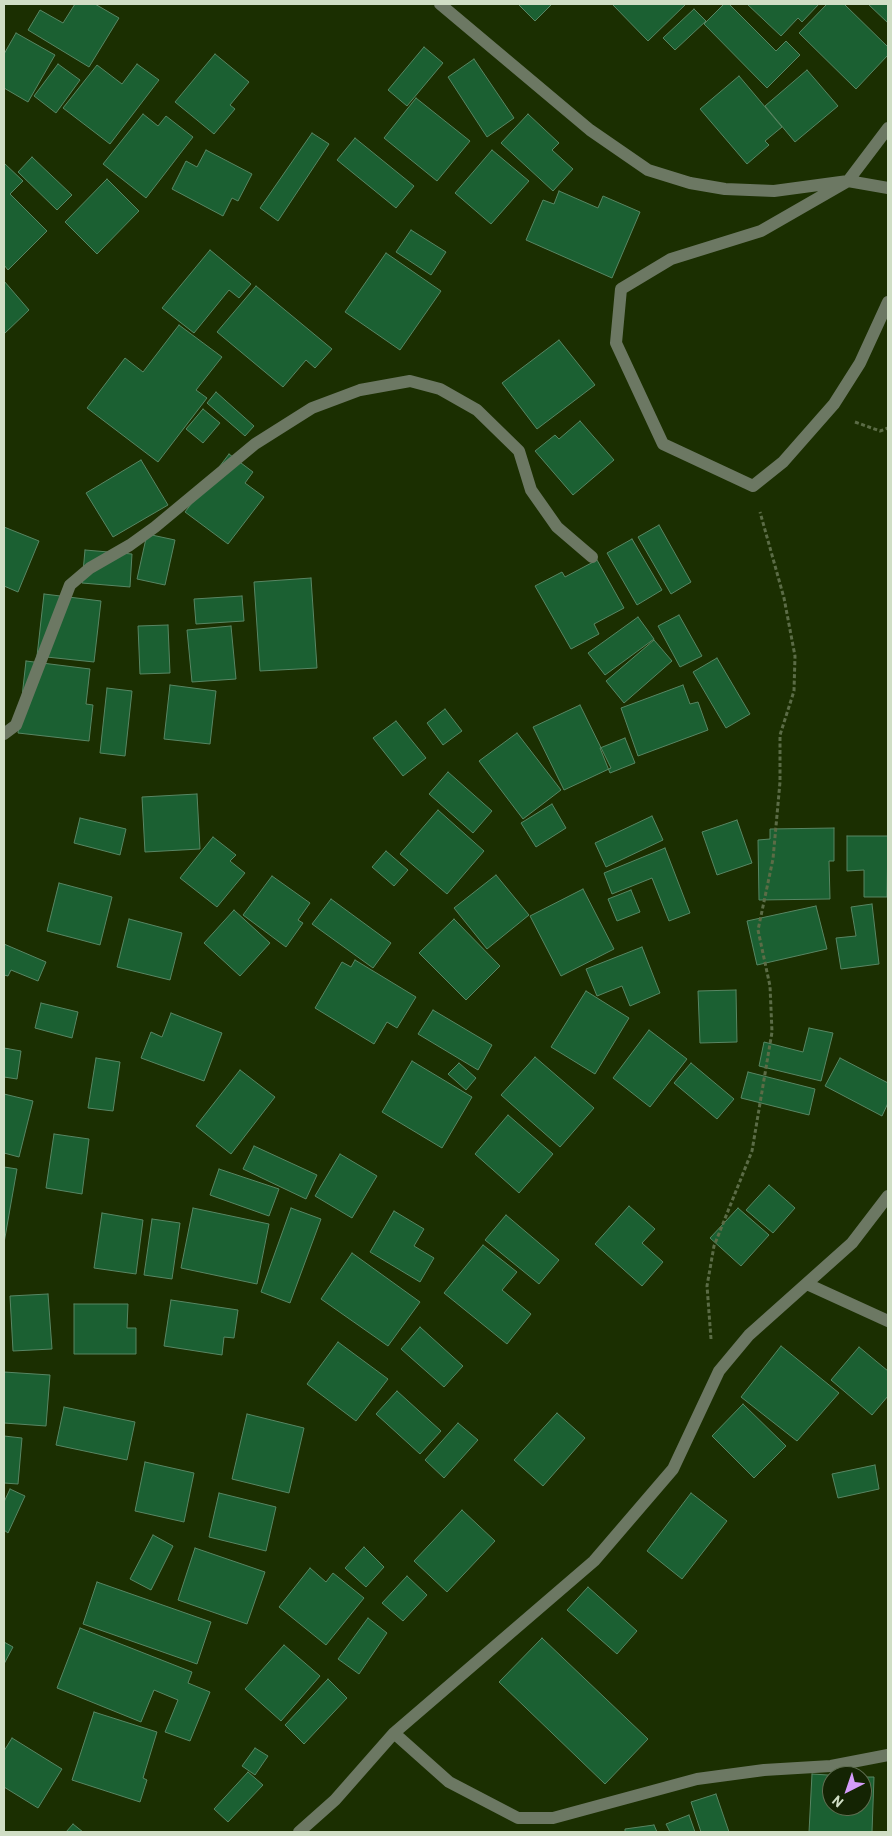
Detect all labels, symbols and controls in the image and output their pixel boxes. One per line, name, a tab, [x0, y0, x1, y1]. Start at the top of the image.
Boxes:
north arrow	[822, 1766, 872, 1816]
text: N	[828, 1792, 847, 1811]

